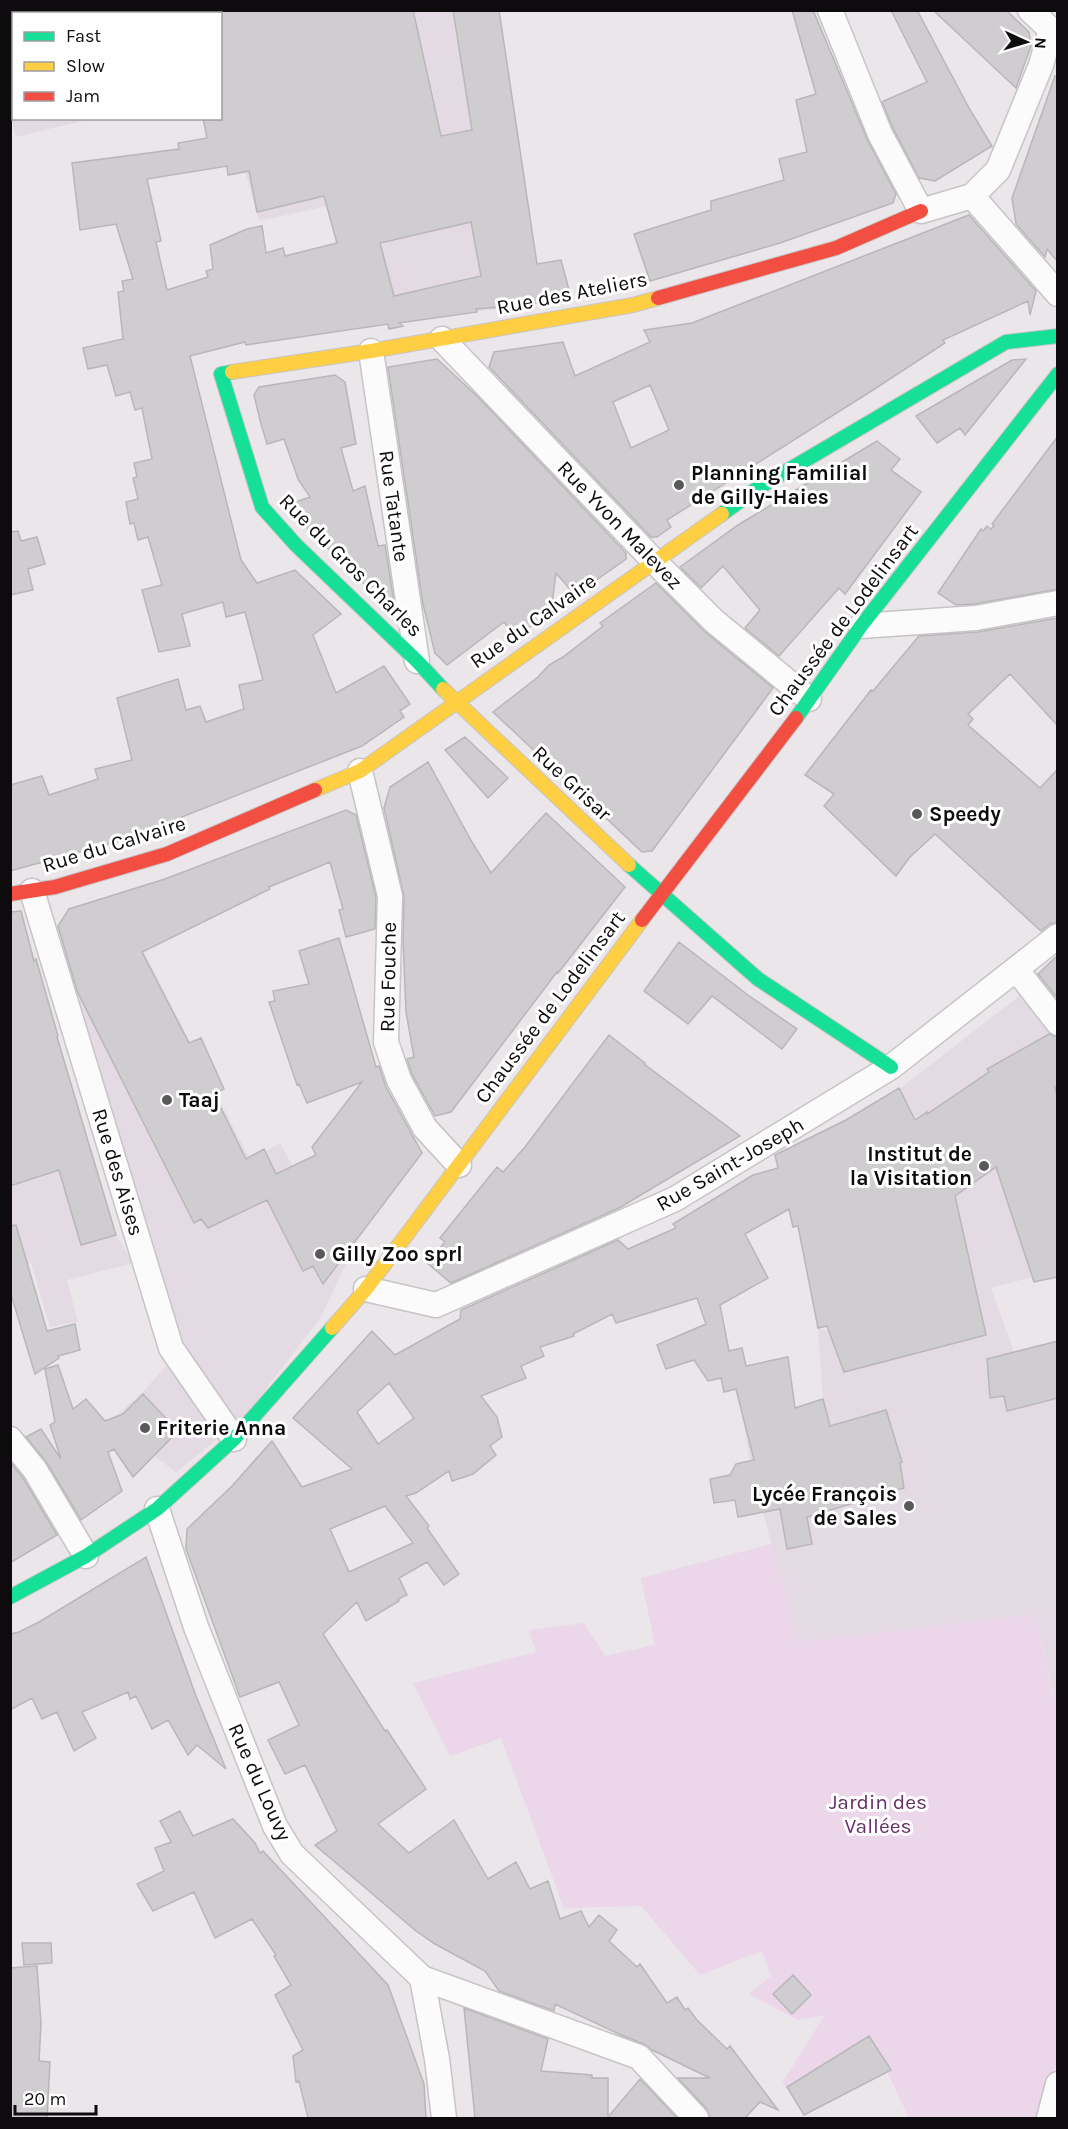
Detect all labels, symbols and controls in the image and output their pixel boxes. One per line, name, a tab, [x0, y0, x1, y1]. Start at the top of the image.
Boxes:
legend	[12, 12, 222, 120]
north arrow	[996, 12, 1056, 72]
text: Fast	[66, 25, 101, 47]
text: N	[1031, 37, 1050, 49]
text: Slow	[66, 55, 105, 77]
text: Jam	[66, 85, 100, 107]
street label: Rue des Ateliers	[495, 267, 649, 319]
street label: Rue Tatante	[374, 449, 414, 563]
street label: Rue Yvon Malevez	[553, 456, 687, 594]
place label: Planning Familial de Gilly-Haies	[691, 461, 868, 509]
marker: Planning Familial de Gilly-Haies	[672, 478, 686, 492]
street label: Rue du Gros Charles	[274, 488, 428, 642]
street label: Chaussée de Lodelinsart	[763, 519, 923, 721]
street label: Rue du Calvaire	[465, 569, 601, 673]
street label: Rue Grisar	[528, 740, 617, 826]
place label: Speedy	[929, 802, 1001, 826]
marker: Speedy	[910, 807, 924, 821]
street label: Rue du Calvaire	[39, 811, 189, 877]
street label: Chaussée de Lodelinsart	[470, 906, 630, 1108]
street label: Rue Fouche	[375, 922, 401, 1032]
place label: Taaj	[179, 1088, 220, 1112]
marker: Taaj	[160, 1093, 174, 1107]
street label: Rue des Aises	[87, 1105, 149, 1239]
street label: Rue Saint-Joseph	[652, 1112, 808, 1216]
place label: Institut de la Visitation	[850, 1142, 972, 1190]
marker: Institut de la Visitation	[977, 1159, 991, 1173]
place label: Gilly Zoo sprl	[332, 1242, 463, 1266]
marker: Gilly Zoo sprl	[313, 1247, 327, 1261]
place label: Friterie Anna	[157, 1416, 286, 1440]
marker: Friterie Anna	[138, 1421, 152, 1435]
place label: Lycée François de Sales	[752, 1482, 897, 1530]
marker: Lycée François de Sales	[902, 1499, 916, 1513]
street label: Rue du Louvy	[223, 1720, 297, 1845]
park label: Jardin des Vallées	[829, 1790, 927, 1838]
scale bar	[15, 2078, 96, 2116]
text: 20 m	[24, 2088, 66, 2110]

